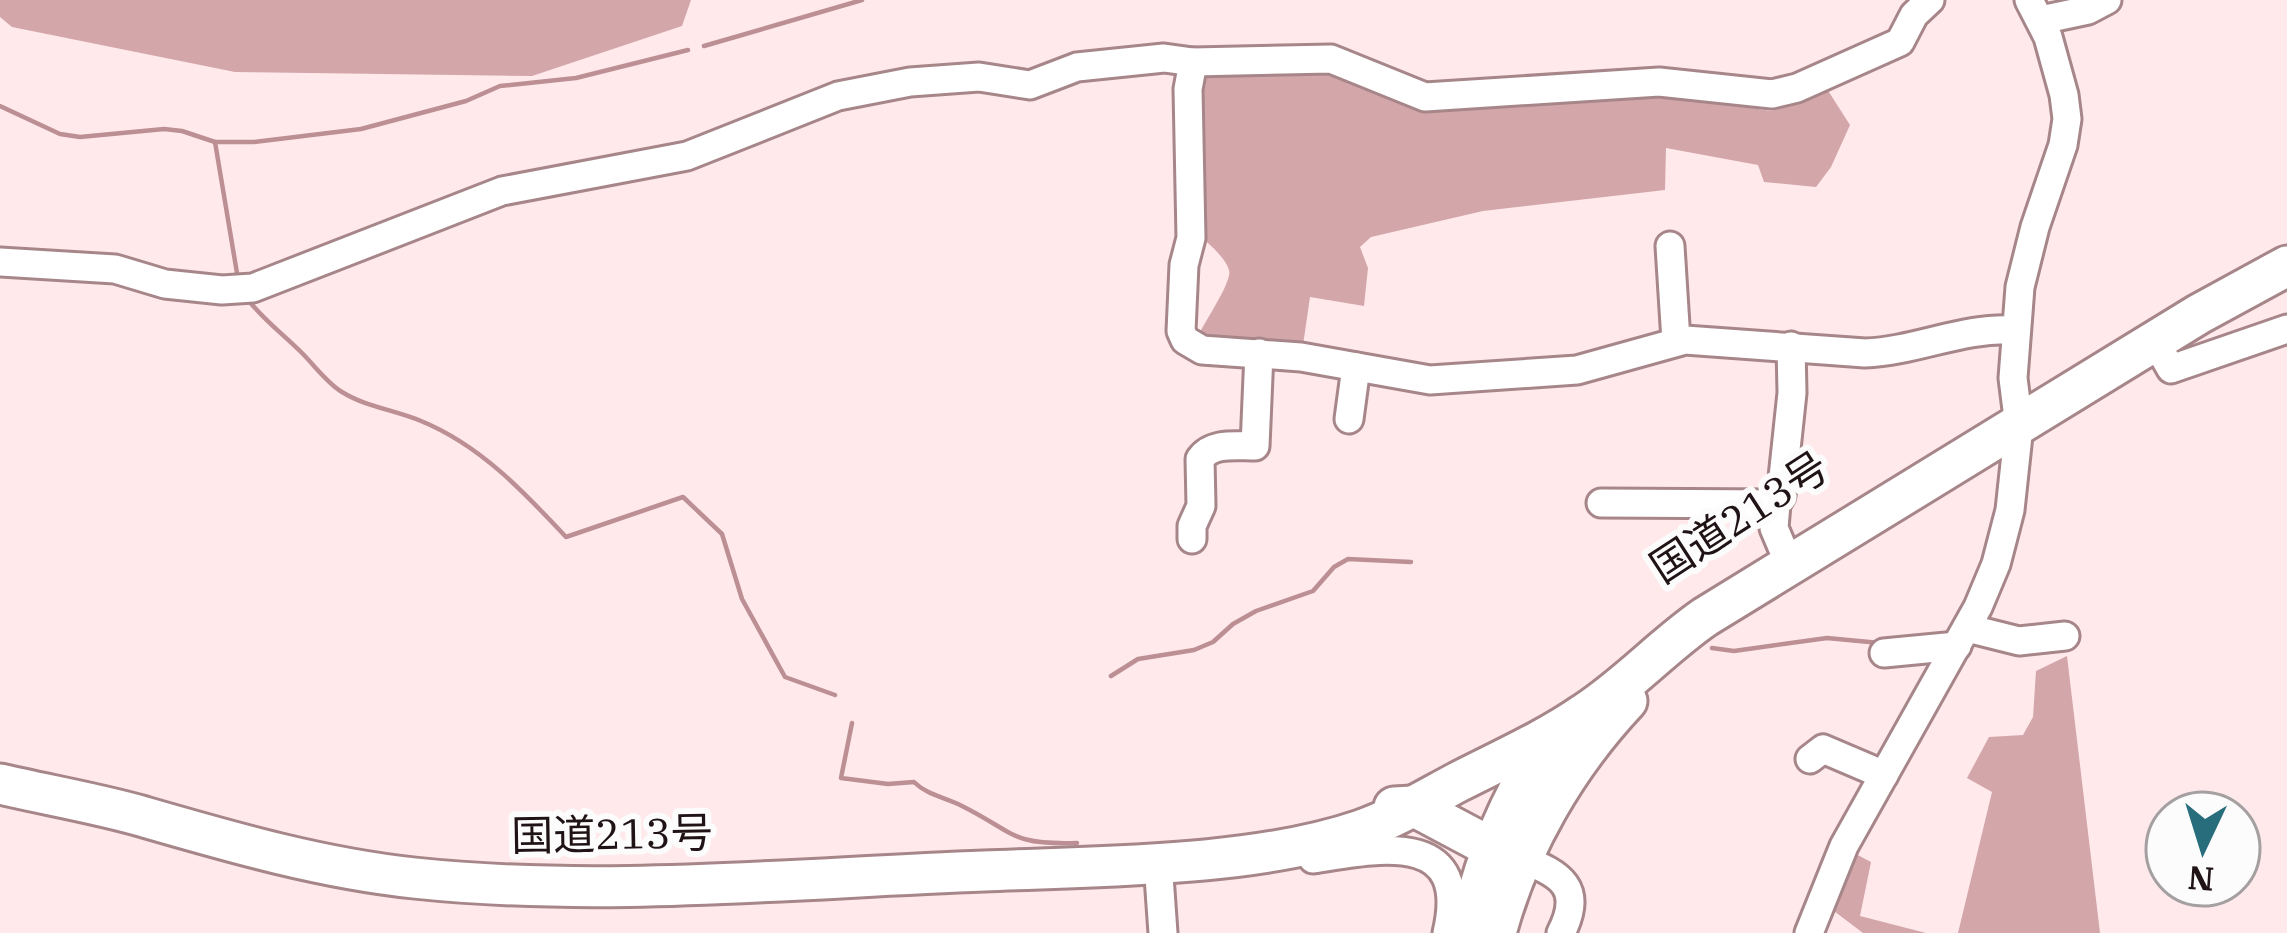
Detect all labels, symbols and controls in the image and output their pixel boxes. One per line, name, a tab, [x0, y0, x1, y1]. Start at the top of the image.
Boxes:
street label: 国道213号	[1639, 439, 1838, 595]
north arrow	[2143, 789, 2263, 909]
street label: 国道213号	[511, 804, 713, 863]
text: N	[2186, 857, 2215, 902]

